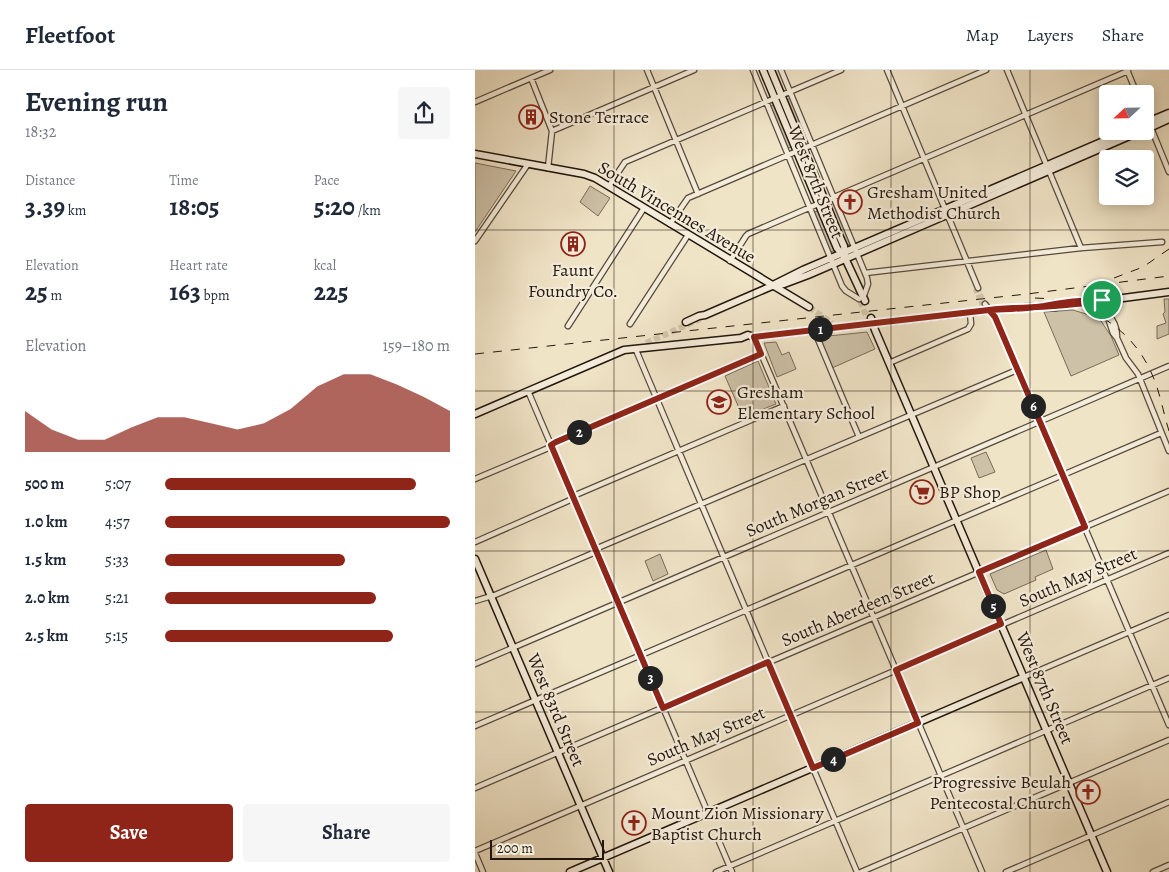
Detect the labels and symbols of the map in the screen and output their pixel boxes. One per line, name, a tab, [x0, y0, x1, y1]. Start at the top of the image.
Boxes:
north arrow	[1099, 85, 1154, 140]
building icon: Stone Terrace	[518, 104, 544, 130]
place label: Stone Terrace	[549, 105, 649, 129]
street label: West 87th Street	[782, 121, 850, 242]
street label: South Vincennes Avenue	[594, 155, 760, 269]
place label: Gresham United Methodist Church	[867, 180, 1001, 225]
church icon: Gresham United Methodist Church	[837, 189, 863, 215]
building icon: Faunt Foundry Co.	[560, 231, 586, 257]
place label: Faunt Foundry Co.	[528, 258, 618, 303]
pin	[1081, 279, 1123, 321]
pin: 1	[807, 316, 833, 342]
place label: Gresham Elementary School	[737, 380, 875, 425]
school or university icon: Gresham Elementary School	[706, 389, 732, 415]
pin: 6	[1021, 394, 1045, 418]
pin: 2	[567, 420, 591, 444]
street label: South Morgan Street	[742, 461, 892, 543]
supermarket icon: BP Shop	[909, 479, 935, 505]
place label: BP Shop	[939, 480, 1001, 504]
street label: South May Street	[1015, 541, 1141, 613]
street label: South Aberdeen Street	[778, 566, 938, 652]
pin: 5	[981, 594, 1005, 618]
street label: West 87th Street	[1010, 627, 1079, 748]
street label: West 83rd Street	[521, 649, 591, 770]
pin: 3	[637, 666, 663, 690]
street label: South May Street	[643, 700, 769, 772]
pin: 4	[821, 746, 845, 772]
place label: Progressive Beulah Pentecostal Church	[930, 770, 1071, 815]
church icon: Progressive Beulah Pentecostal Church	[1075, 779, 1101, 805]
place label: Mount Zion Missionary Baptist Church	[651, 801, 825, 846]
church icon: Mount Zion Missionary Baptist Church	[621, 810, 647, 836]
scale bar	[490, 837, 604, 860]

